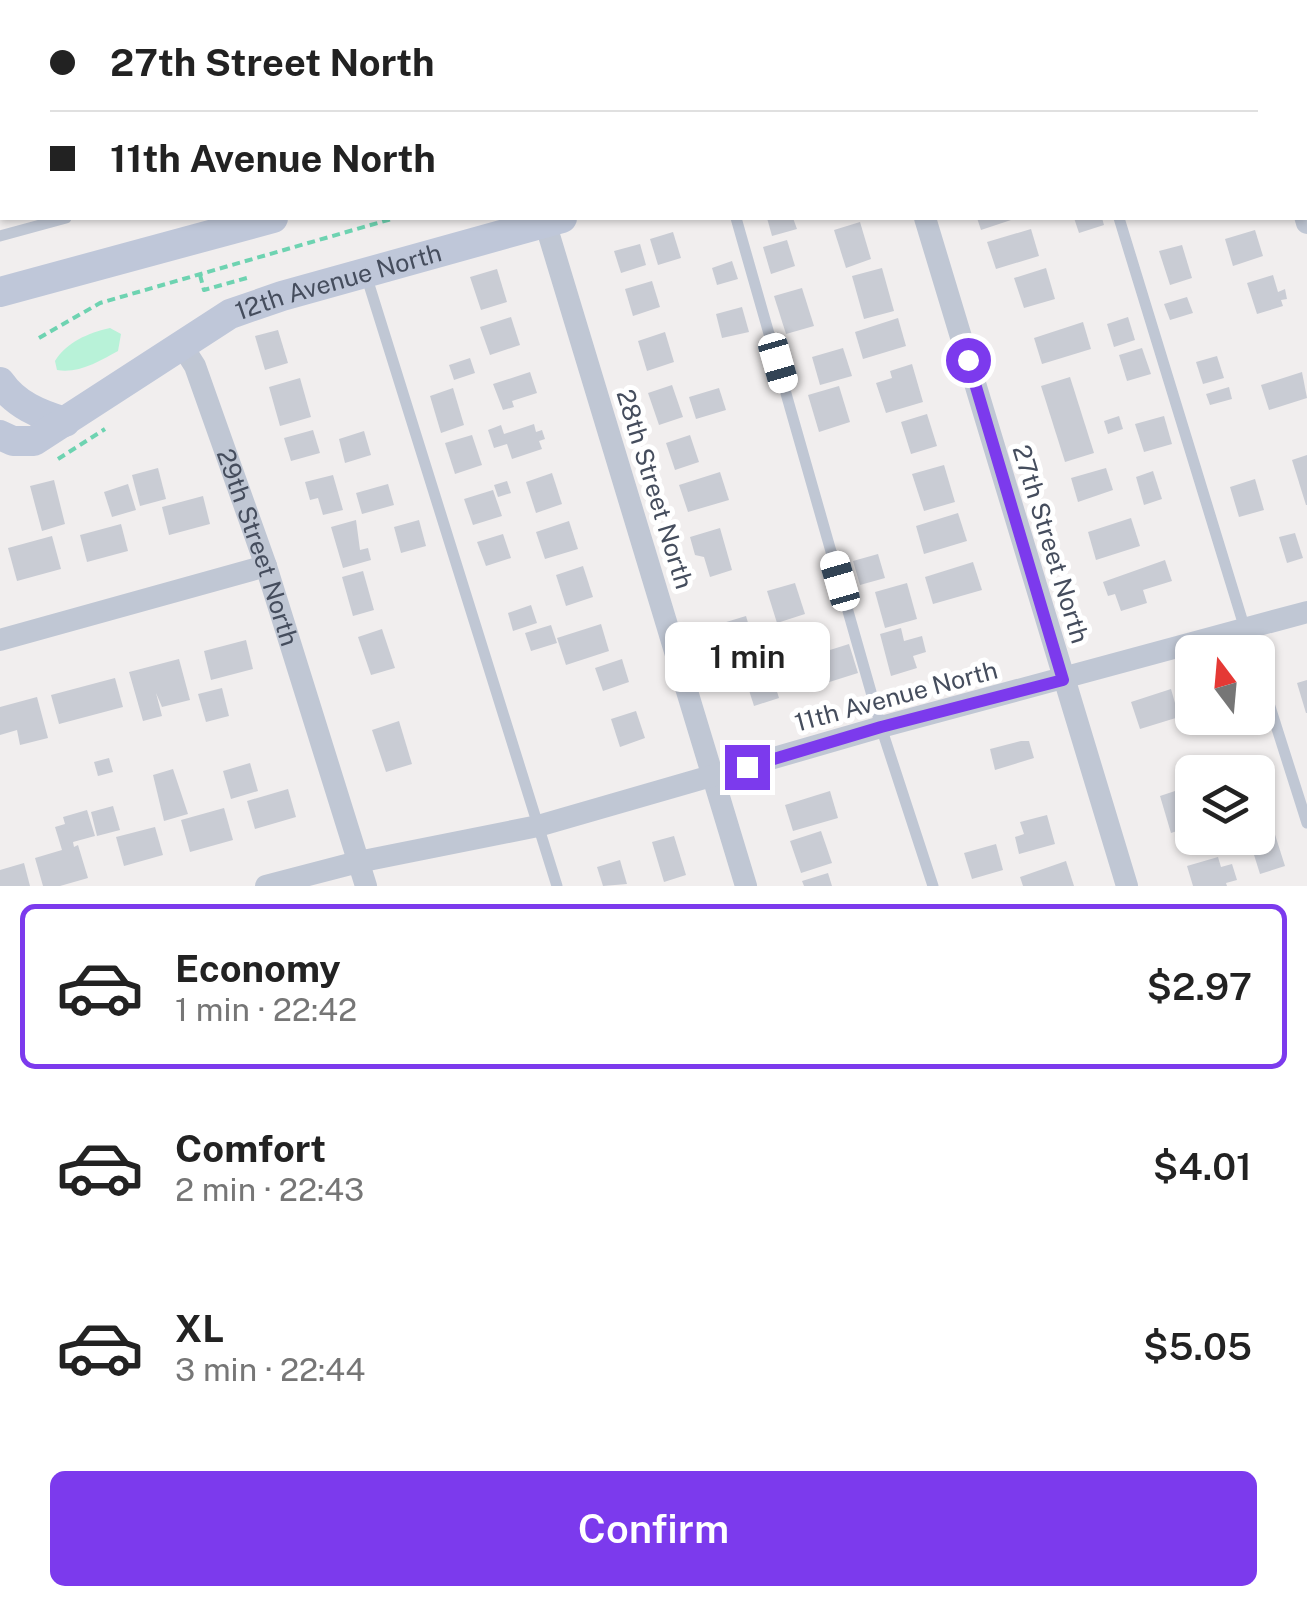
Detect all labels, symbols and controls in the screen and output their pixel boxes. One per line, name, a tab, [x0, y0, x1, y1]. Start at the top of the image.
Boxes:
text: 27th Street North	[110, 40, 435, 85]
text: 11th Avenue North	[110, 136, 436, 181]
street label: 12th Avenue North	[231, 237, 445, 326]
car	[755, 330, 801, 396]
route start	[946, 338, 991, 383]
street label: 28th Street North	[610, 386, 700, 592]
street label: 27th Street North	[1007, 441, 1095, 647]
street label: 29th Street North	[211, 445, 305, 650]
car	[817, 548, 863, 614]
callout: 1 min	[664, 622, 830, 692]
north arrow	[1175, 635, 1275, 735]
map controls	[1175, 635, 1275, 855]
text: 1 min	[709, 638, 786, 675]
street label: 11th Avenue North	[791, 655, 1001, 737]
route end	[725, 745, 770, 790]
button: layers	[1175, 755, 1275, 855]
icon: car	[55, 942, 145, 1032]
text: Economy	[175, 946, 341, 991]
text: $2.97	[1146, 964, 1252, 1009]
text: 1 min · 22:42	[175, 991, 357, 1028]
icon: car	[55, 1122, 145, 1212]
text: Comfort	[175, 1126, 326, 1171]
text: $4.01	[1153, 1144, 1252, 1189]
text: 2 min · 22:43	[175, 1171, 364, 1208]
icon: car	[55, 1302, 145, 1392]
text: XL	[175, 1306, 224, 1351]
text: $5.05	[1143, 1324, 1252, 1369]
text: 3 min · 22:44	[175, 1351, 365, 1388]
button: Confirm	[50, 1471, 1257, 1586]

